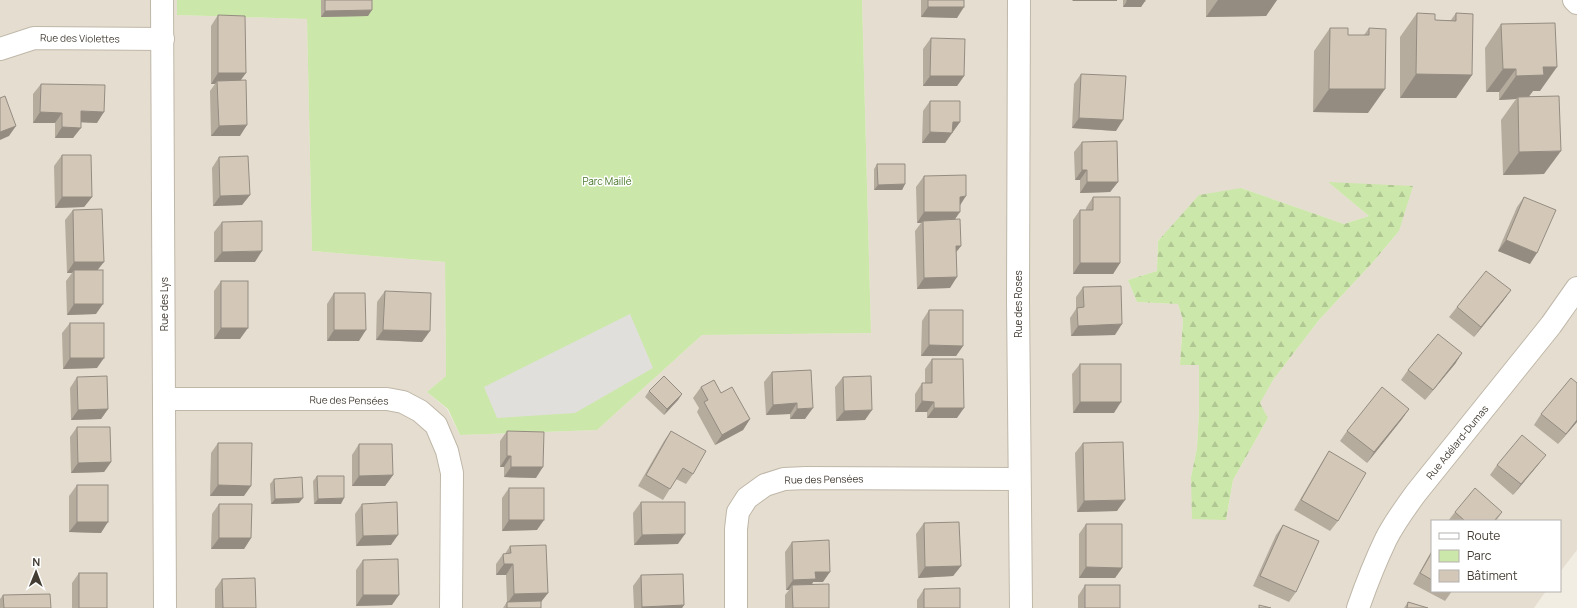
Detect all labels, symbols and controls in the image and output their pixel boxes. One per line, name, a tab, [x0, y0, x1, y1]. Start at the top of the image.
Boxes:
street label: Rue des Violettes	[40, 30, 120, 46]
park label: Parc Maillé	[582, 174, 632, 188]
street label: Rue des Roses	[1011, 270, 1025, 338]
street label: Rue des Lys	[157, 277, 171, 331]
street label: Rue des Pensées	[309, 392, 389, 408]
street label: Rue Adélard-Dumas	[1423, 402, 1491, 482]
street label: Rue des Pensées	[784, 471, 864, 487]
legend	[1431, 520, 1561, 592]
text: Route	[1467, 527, 1500, 544]
text: Parc	[1467, 547, 1492, 564]
north arrow	[16, 552, 56, 592]
text: N	[32, 554, 40, 569]
text: Bâtiment	[1467, 567, 1518, 584]

